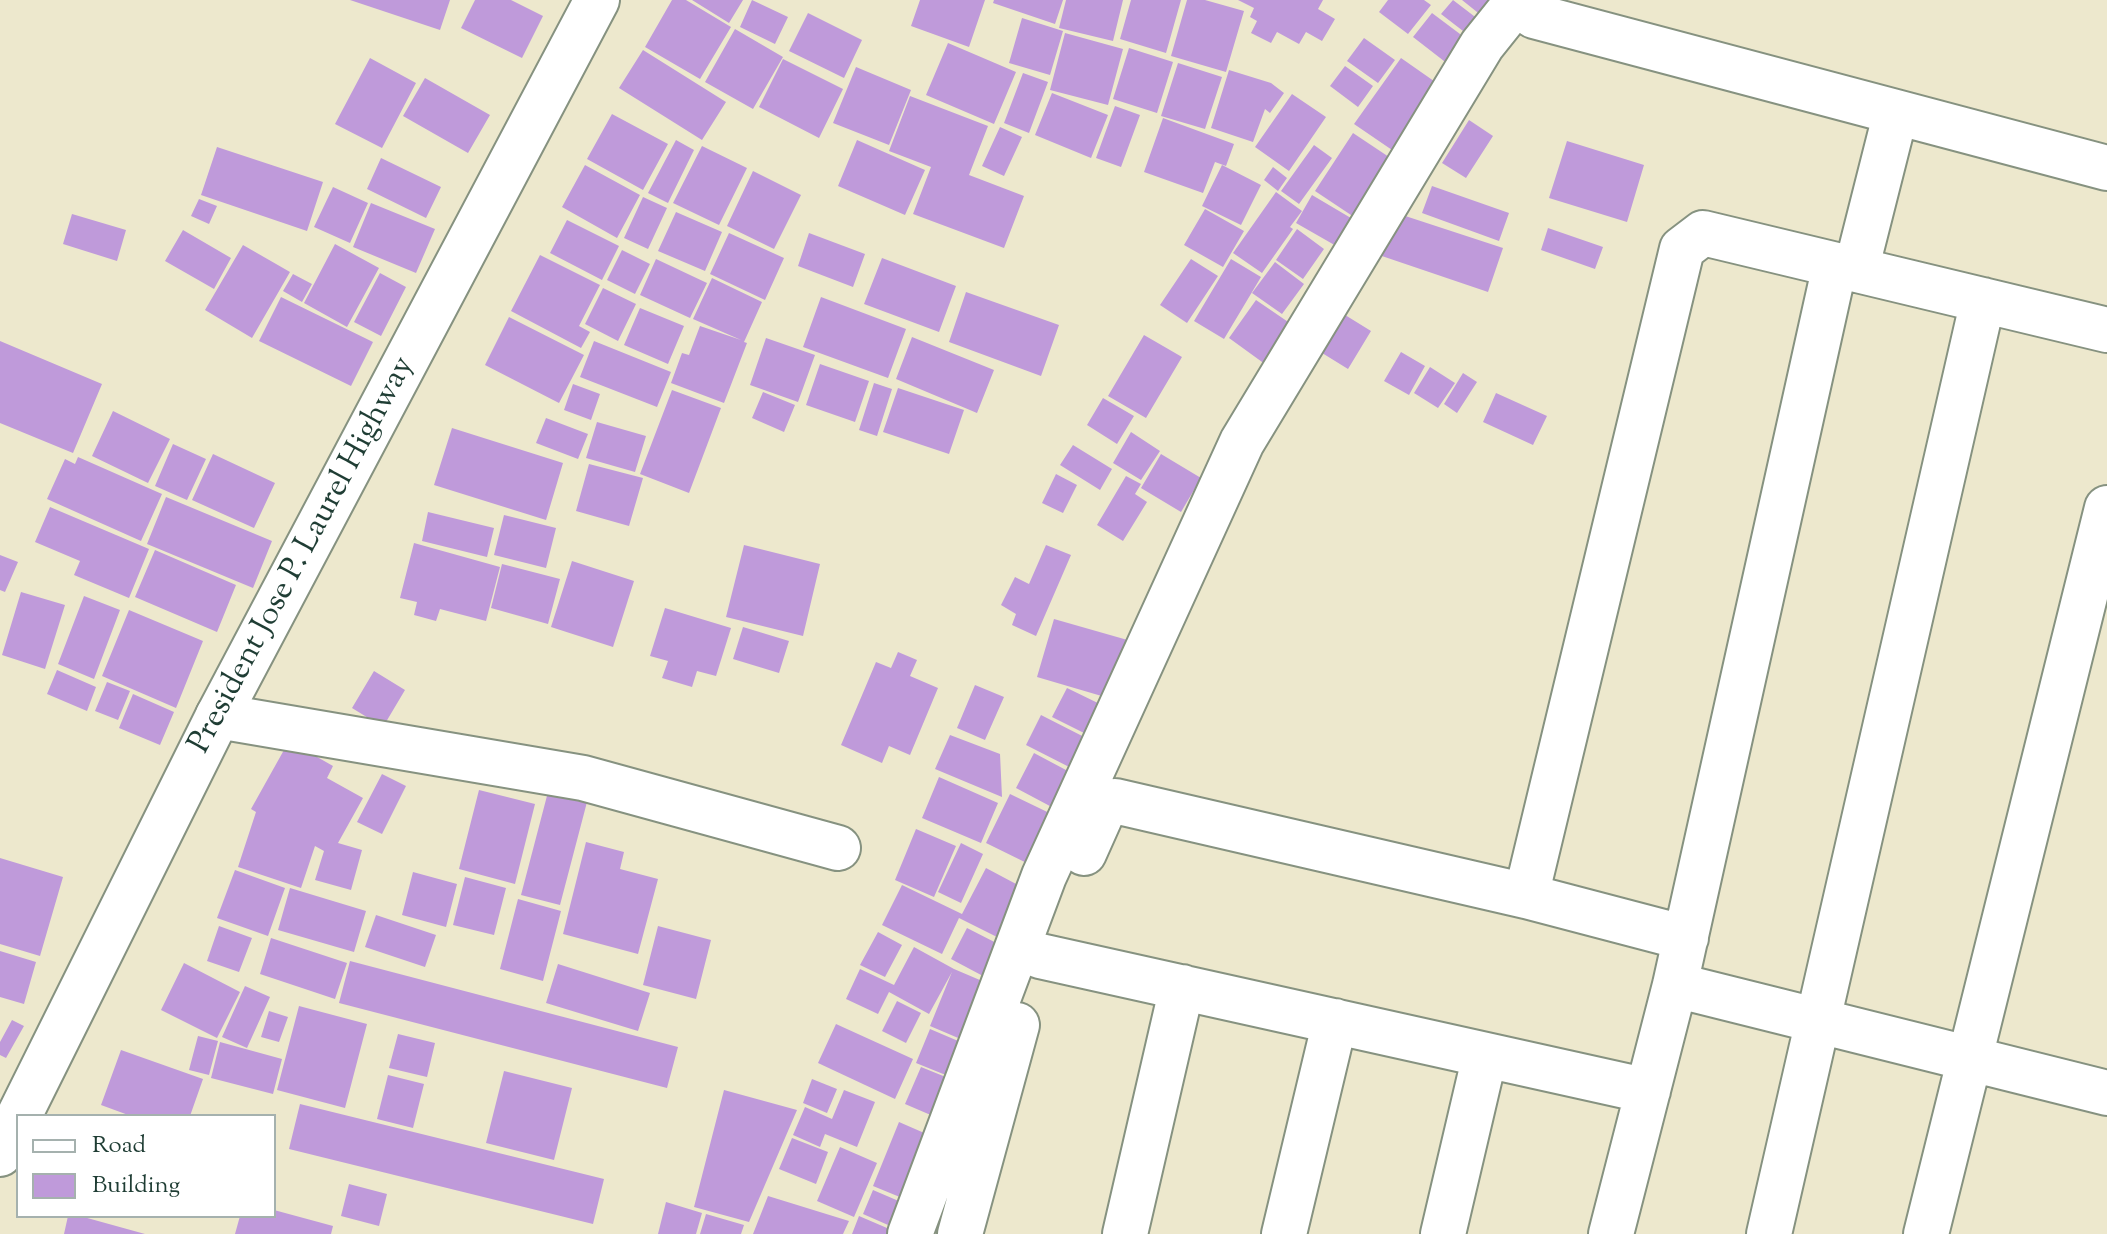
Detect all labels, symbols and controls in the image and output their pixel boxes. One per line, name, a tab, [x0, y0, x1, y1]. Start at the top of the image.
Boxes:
street label: President Jose P. Laurel Highway	[183, 351, 425, 761]
legend	[16, 1114, 276, 1218]
text: Road	[92, 1129, 146, 1163]
text: Building	[92, 1169, 180, 1203]

